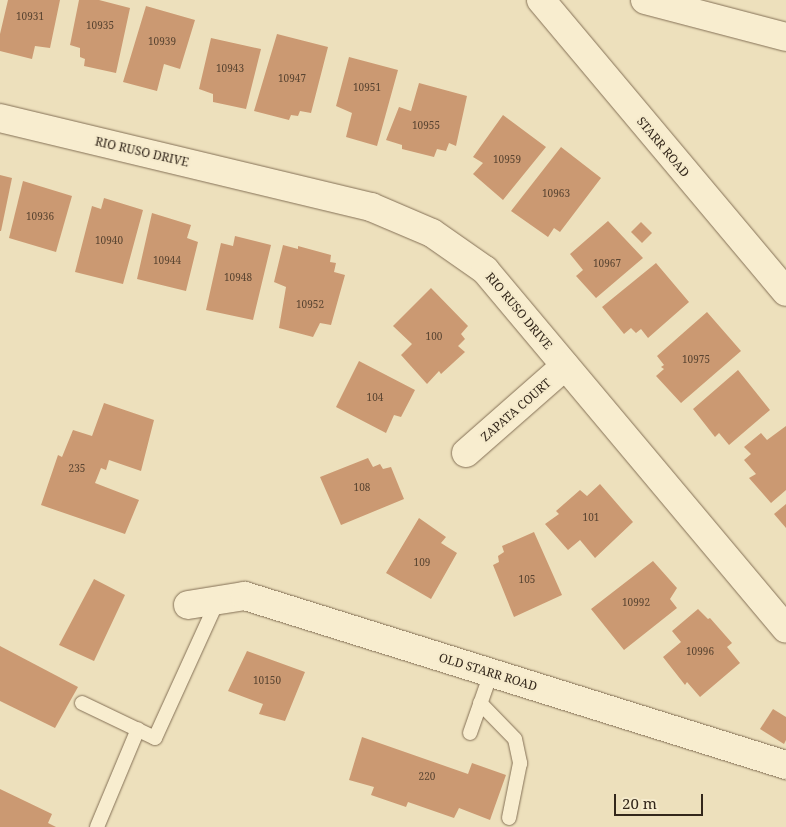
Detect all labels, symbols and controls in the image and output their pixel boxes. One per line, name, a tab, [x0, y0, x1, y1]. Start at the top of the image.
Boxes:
house number: 10931	[16, 11, 44, 23]
house number: 10935	[86, 20, 114, 32]
house number: 10939	[148, 36, 176, 48]
house number: 10943	[216, 63, 244, 75]
house number: 10947	[278, 73, 306, 85]
house number: 10951	[353, 82, 381, 94]
street label: STARR ROAD	[634, 114, 692, 180]
house number: 10955	[412, 120, 440, 132]
street label: RIO RUSO DRIVE	[94, 134, 190, 170]
house number: 10959	[493, 154, 521, 166]
house number: 10963	[542, 188, 570, 200]
house number: 10936	[26, 211, 54, 223]
house number: 10940	[95, 235, 123, 247]
house number: 10944	[153, 255, 181, 267]
house number: 10967	[593, 258, 621, 270]
street label: RIO RUSO DRIVE	[483, 270, 555, 352]
house number: 10948	[224, 272, 252, 284]
house number: 10952	[296, 299, 324, 311]
house number: 100	[426, 331, 442, 343]
house number: 10975	[682, 354, 710, 366]
street label: ZAPATA COURT	[478, 376, 554, 444]
house number: 104	[367, 392, 383, 404]
house number: 235	[69, 463, 85, 475]
house number: 108	[354, 482, 370, 494]
house number: 101	[583, 512, 599, 524]
house number: 109	[414, 557, 430, 569]
house number: 105	[519, 574, 535, 586]
house number: 10992	[622, 597, 650, 609]
house number: 10996	[686, 646, 714, 658]
street label: OLD STARR ROAD	[437, 650, 539, 694]
house number: 10150	[253, 675, 281, 687]
house number: 220	[419, 771, 435, 783]
scale bar	[616, 784, 705, 816]
text: 20 m	[622, 793, 657, 813]

